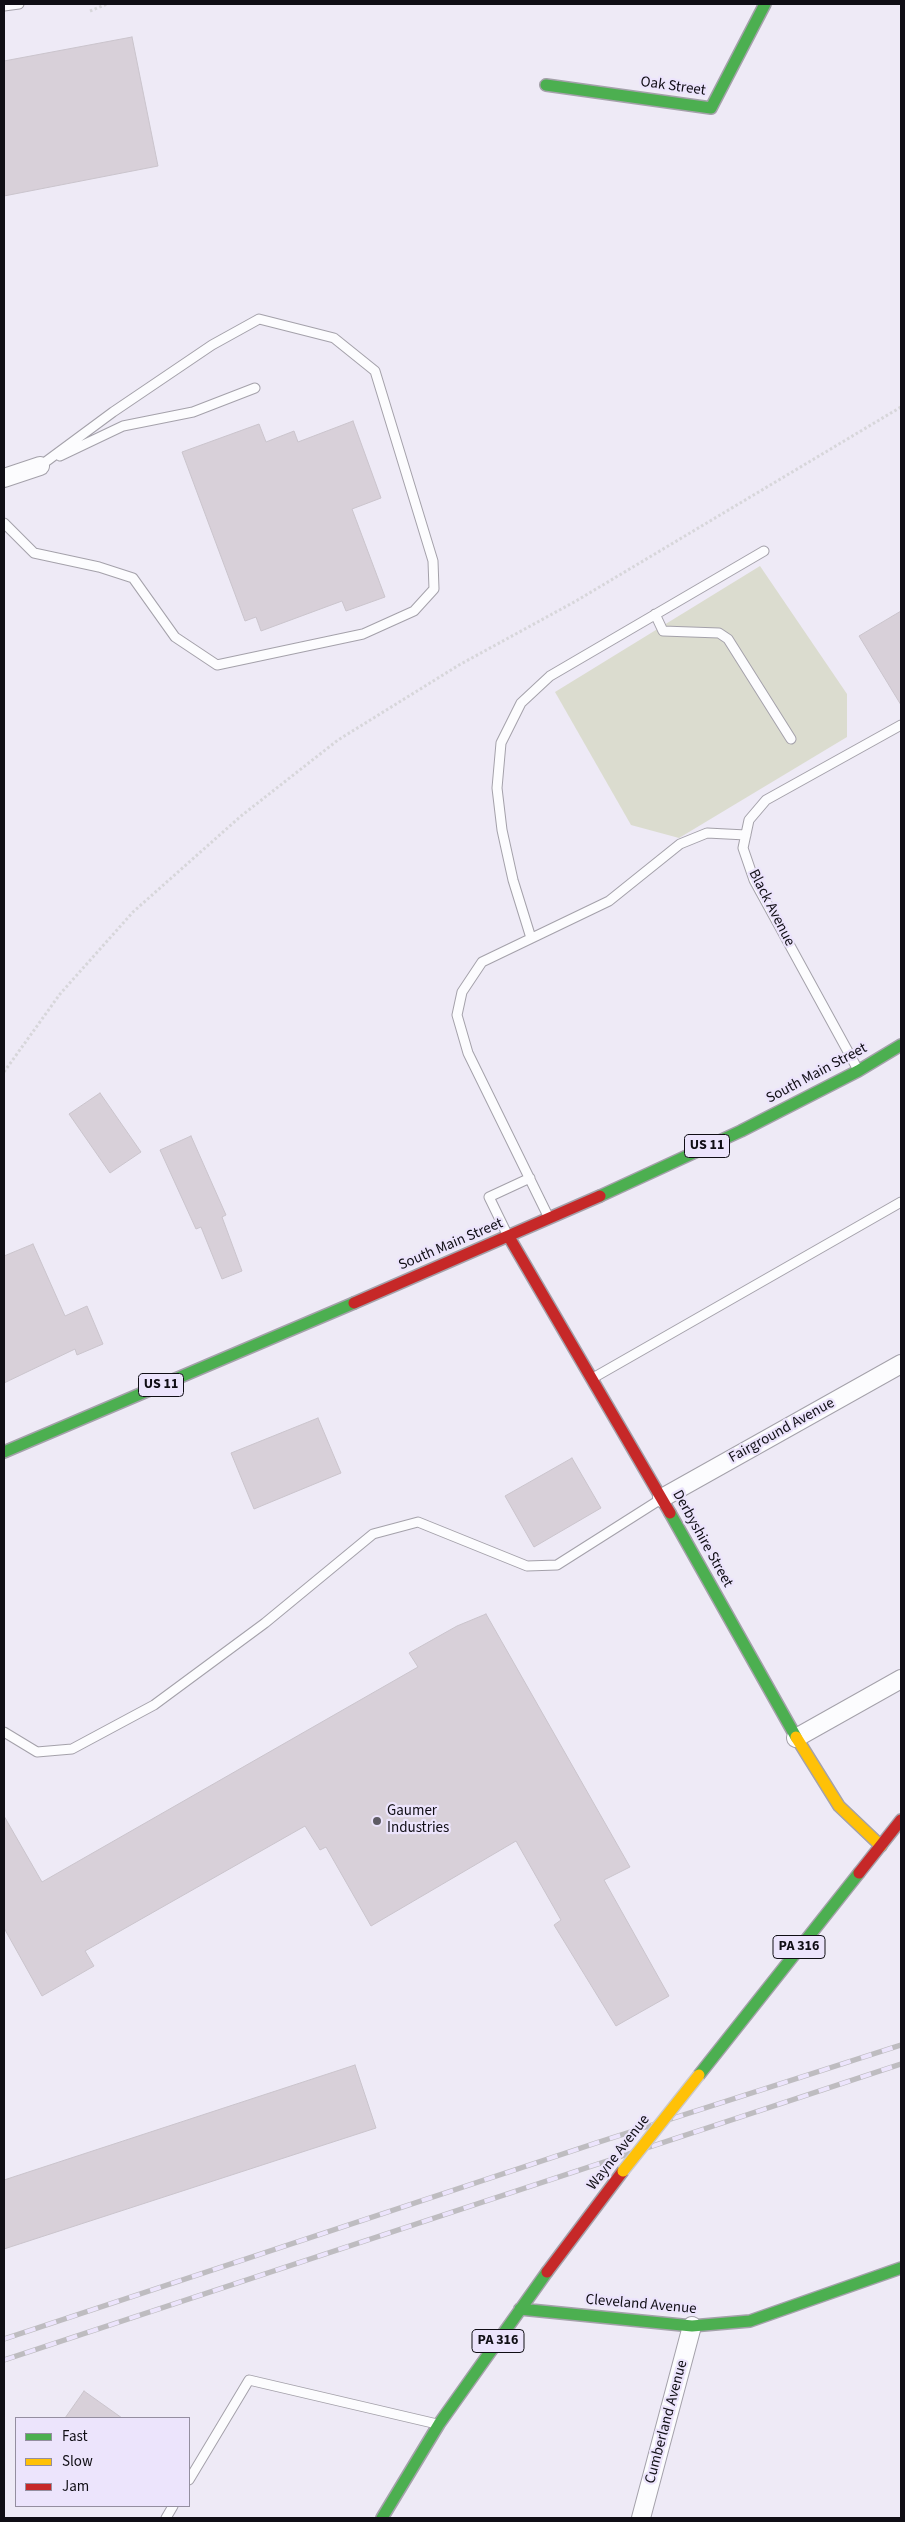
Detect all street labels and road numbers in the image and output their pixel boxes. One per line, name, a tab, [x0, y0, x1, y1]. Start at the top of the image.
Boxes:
street label: Oak Street	[639, 74, 707, 100]
street label: Black Avenue	[744, 867, 798, 949]
street label: South Main Street	[764, 1040, 870, 1108]
road number: US 11	[684, 1134, 730, 1158]
street label: South Main Street	[396, 1215, 506, 1275]
road number: US 11	[138, 1374, 184, 1396]
street label: Fairground Avenue	[726, 1395, 838, 1467]
street label: Derbyshire Street	[668, 1487, 736, 1591]
road number: PA 316	[773, 1935, 825, 1958]
street label: Wayne Avenue	[584, 2112, 654, 2194]
street label: Cleveland Avenue	[585, 2291, 697, 2319]
road number: PA 316	[472, 2330, 524, 2352]
street label: Cumberland Avenue	[642, 2358, 692, 2486]

